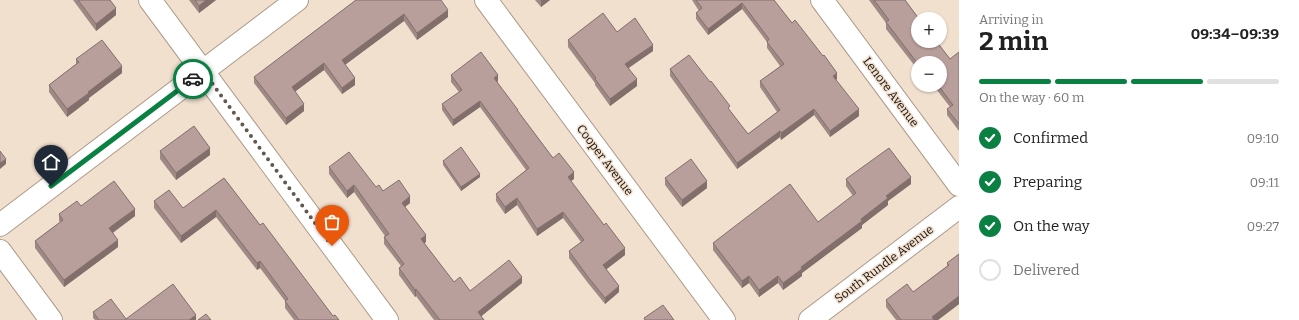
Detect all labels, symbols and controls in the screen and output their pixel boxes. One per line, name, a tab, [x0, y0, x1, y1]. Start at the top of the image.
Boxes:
map controls	[911, 12, 947, 92]
button: +	[911, 12, 947, 48]
text: Arriving in	[979, 12, 1044, 27]
text: 09:34–09:39	[1191, 25, 1279, 43]
text: 2 min	[979, 26, 1048, 57]
street label: Lenore Avenue	[860, 54, 922, 130]
button: −	[911, 56, 947, 92]
courier	[173, 59, 213, 99]
icon: car	[182, 68, 204, 90]
text: On the way · 60 m	[979, 90, 1084, 105]
street label: Cooper Avenue	[574, 122, 636, 198]
icon: check	[979, 127, 1001, 149]
text: Confirmed	[1013, 129, 1088, 147]
text: 09:10	[1247, 131, 1279, 146]
pin	[34, 145, 68, 186]
icon: home	[40, 151, 62, 173]
icon: check	[979, 171, 1001, 193]
text: Preparing	[1013, 173, 1082, 191]
text: 09:11	[1250, 175, 1279, 190]
pin	[315, 205, 349, 246]
icon: bag	[321, 211, 343, 233]
icon: check	[979, 215, 1001, 237]
text: On the way	[1013, 217, 1090, 235]
text: 09:27	[1247, 219, 1279, 234]
street label: South Rundle Avenue	[832, 222, 936, 306]
text: Delivered	[1013, 261, 1080, 279]

